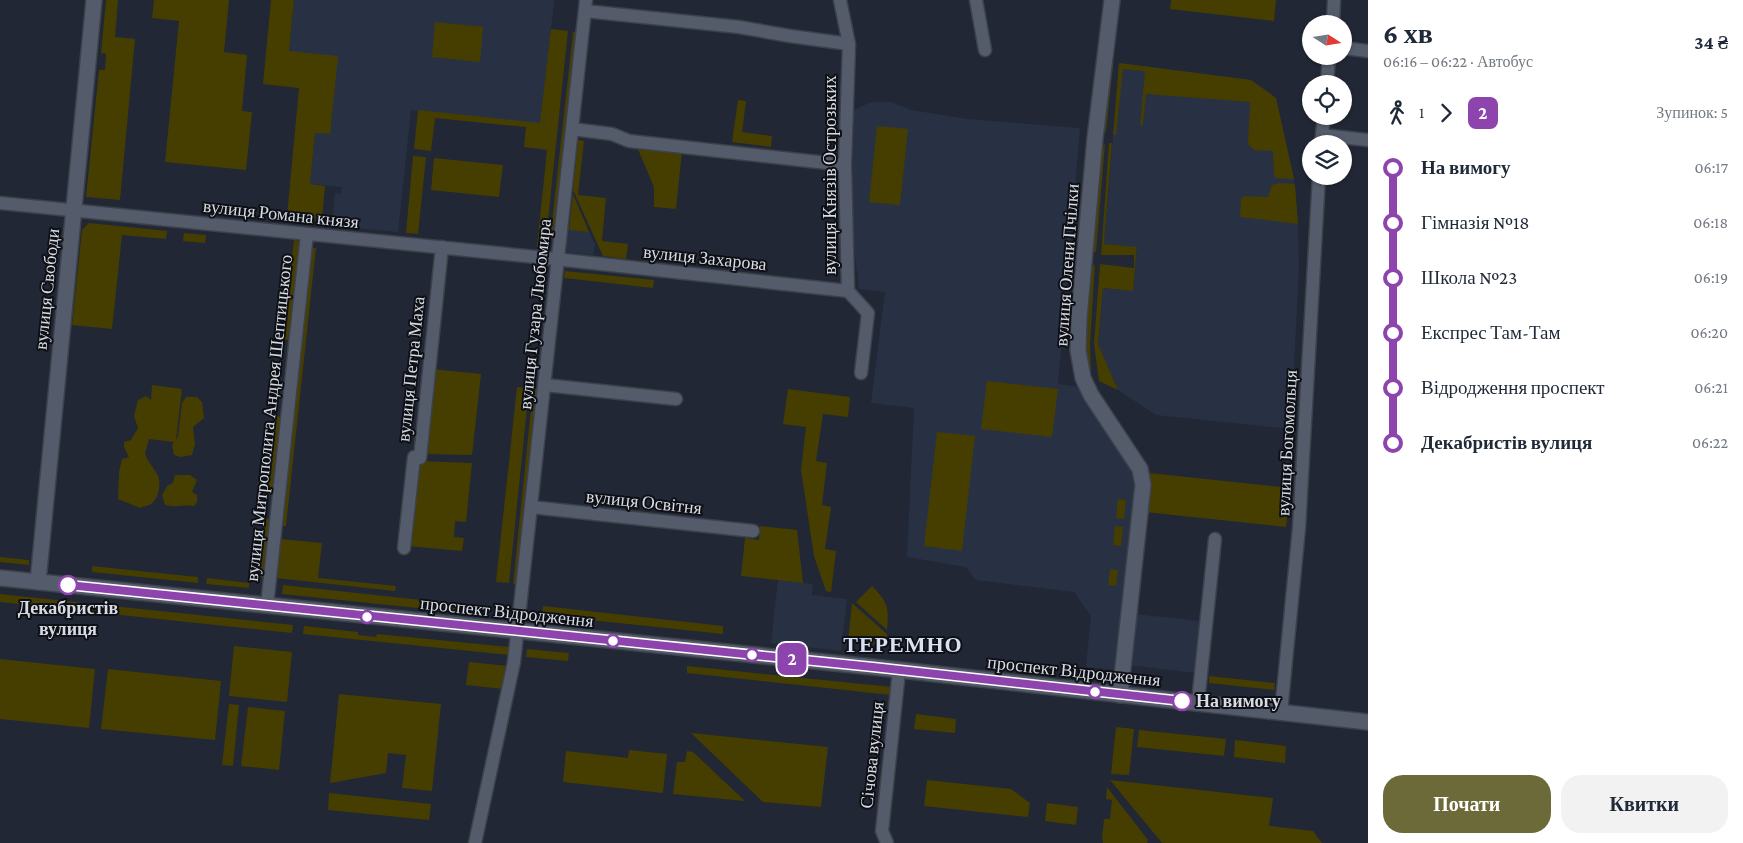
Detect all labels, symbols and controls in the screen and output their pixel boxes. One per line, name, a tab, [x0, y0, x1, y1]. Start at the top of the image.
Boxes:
north arrow	[1302, 15, 1352, 65]
map controls	[1302, 15, 1352, 185]
text: 6 хв	[1383, 18, 1433, 49]
text: 34 ₴	[1694, 32, 1728, 53]
text: 06:16 – 06:22 · Автобус	[1383, 53, 1533, 70]
street label: вулиця Князів Острозьких	[820, 75, 840, 275]
button: locate	[1302, 75, 1352, 125]
icon: walk	[1383, 99, 1411, 127]
icon: forward	[1432, 99, 1460, 127]
text: 2	[1478, 103, 1488, 123]
text: 1	[1419, 104, 1424, 121]
text: Зупинок: 5	[1656, 104, 1728, 121]
button: layers	[1302, 135, 1352, 185]
text: На вимогу	[1421, 157, 1510, 178]
text: 06:17	[1694, 159, 1728, 176]
street label: вулиця Олени Пчілки	[1051, 183, 1083, 347]
street label: вулиця Романа князя	[202, 196, 360, 232]
text: Гімназія №18	[1421, 212, 1529, 233]
text: 06:18	[1693, 214, 1728, 231]
street label: вулиця Гузара Любомира	[515, 218, 555, 410]
street label: вулиця Свободи	[31, 227, 63, 351]
street label: вулиця Захарова	[642, 242, 768, 274]
street label: вулиця Митрополита Андрея Шептицького	[242, 254, 296, 582]
text: Школа №23	[1421, 267, 1517, 288]
text: 06:19	[1694, 269, 1728, 286]
street label: вулиця Петра Маха	[393, 295, 429, 443]
text: Експрес Там-Там	[1421, 322, 1560, 343]
text: 06:20	[1691, 324, 1728, 341]
street label: вулиця Богомольця	[1273, 369, 1301, 517]
text: Відродження проспект	[1421, 377, 1605, 398]
text: 06:21	[1694, 379, 1728, 396]
text: Декабристів вулиця	[1421, 432, 1592, 453]
text: 06:22	[1692, 434, 1728, 451]
street label: вулиця Освітня	[585, 486, 703, 518]
marker: Декабристів вулиця	[58, 575, 78, 595]
street label: проспект Відродження	[419, 593, 595, 631]
place label: Декабристів вулиця	[18, 598, 119, 639]
unlabelled marker	[360, 610, 374, 624]
district label: ТЕРЕМНО	[843, 632, 963, 657]
unlabelled marker	[606, 634, 620, 648]
line badge: 2	[776, 643, 808, 675]
unlabelled marker	[745, 648, 759, 662]
text: 2	[787, 649, 797, 669]
street label: проспект Відродження	[986, 652, 1162, 690]
unlabelled marker	[1088, 685, 1102, 699]
marker: На вимогу	[1172, 691, 1192, 711]
place label: На вимогу	[1196, 691, 1281, 711]
street label: Січова вулиця	[856, 701, 888, 809]
button: Почати	[1383, 775, 1551, 833]
button: Квитки	[1561, 775, 1728, 833]

